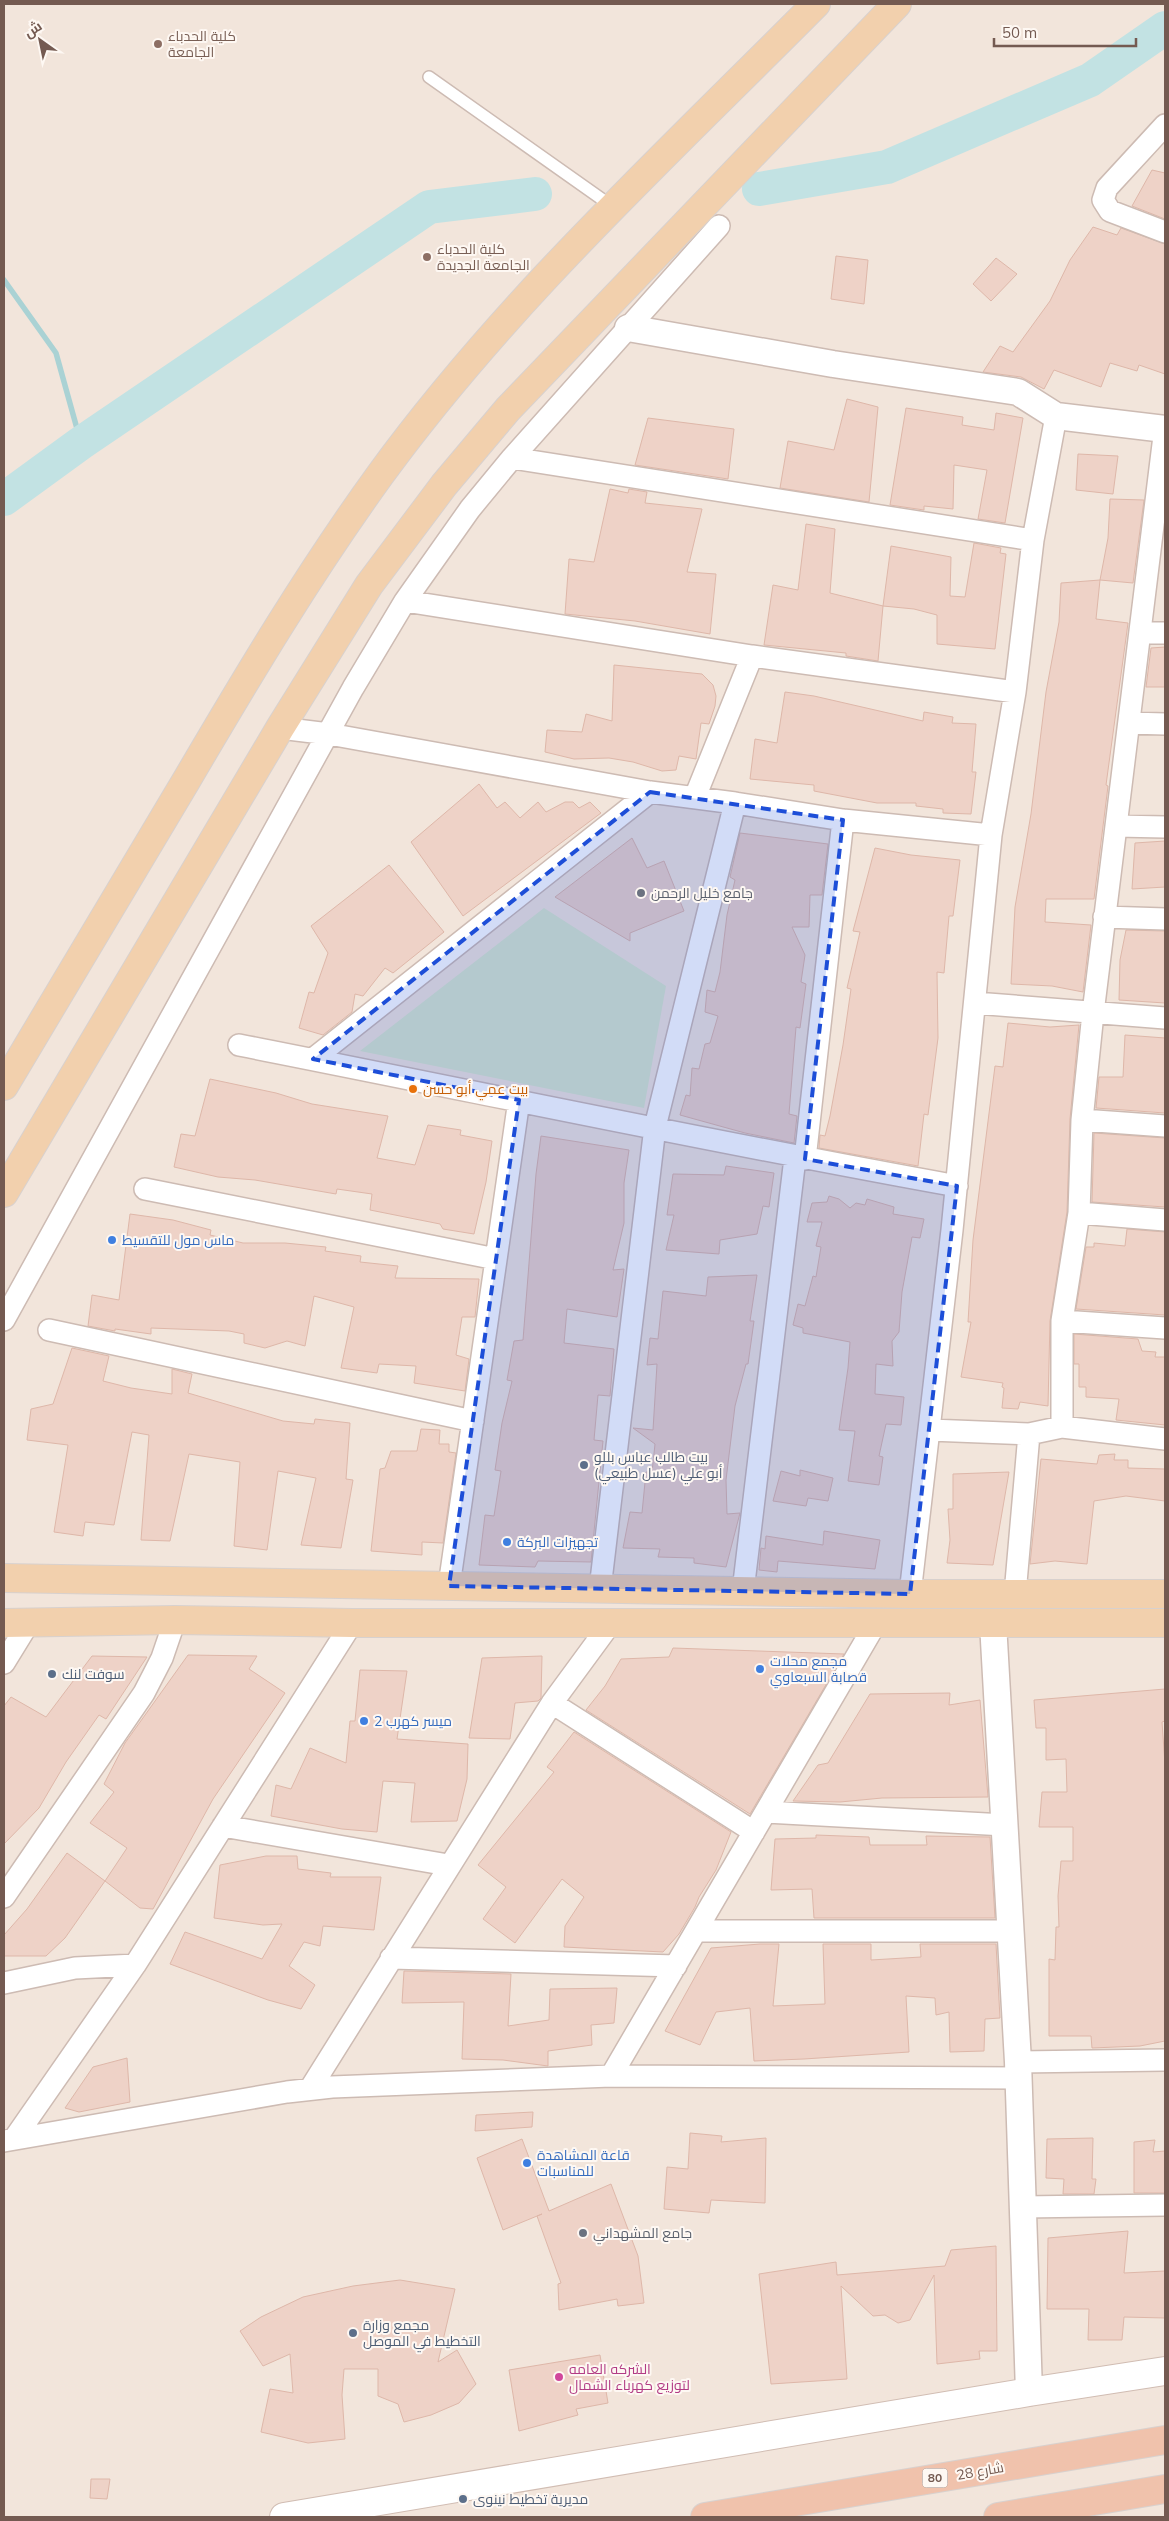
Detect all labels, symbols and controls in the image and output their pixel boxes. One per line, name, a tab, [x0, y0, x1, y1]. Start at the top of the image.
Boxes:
north arrow	[15, 15, 65, 65]
scale bar	[994, 15, 1136, 47]
text: ش	[20, 17, 45, 42]
text: 50 m	[1002, 23, 1037, 42]
place label: كلية الحدباء الجامعة	[168, 27, 236, 61]
marker: كلية الحدباء الجامعة	[152, 38, 164, 50]
place label: كلية الحدباء الجامعة الجديدة	[437, 240, 530, 274]
marker: كلية الحدباء الجامعة الجديدة	[421, 251, 433, 263]
place label: جامع خليل الرحمن	[651, 884, 753, 902]
marker: جامع خليل الرحمن	[635, 887, 647, 899]
place label: بيت عمي أبو حسن	[423, 1080, 528, 1101]
marker: بيت عمي أبو حسن	[407, 1083, 419, 1095]
place label: ماس مول للتقسيط	[122, 1231, 234, 1249]
marker: ماس مول للتقسيط	[106, 1234, 118, 1246]
place label: بيت طالب عباس بللو أبو علي (عسل طبيعي)	[594, 1448, 723, 1485]
marker: بيت طالب عباس بللو أبو علي (عسل طبيعي)	[578, 1459, 590, 1471]
place label: تجهيزات البركة	[517, 1533, 598, 1551]
marker: تجهيزات البركة	[501, 1536, 513, 1548]
place label: مجمع محلات قصابة السبعاوي	[770, 1652, 867, 1689]
marker: مجمع محلات قصابة السبعاوي	[754, 1663, 766, 1675]
place label: سوفت لنك	[62, 1665, 125, 1683]
marker: سوفت لنك	[46, 1668, 58, 1680]
place label: ميسر كهرب 2	[374, 1712, 452, 1730]
marker: ميسر كهرب 2	[358, 1715, 370, 1727]
place label: قاعة المشاهدة للمناسبات	[537, 2146, 630, 2180]
marker: قاعة المشاهدة للمناسبات	[521, 2157, 533, 2169]
place label: جامع المشهداني	[593, 2224, 692, 2245]
marker: جامع المشهداني	[577, 2227, 589, 2239]
place label: مجمع وزارة التخطيط في الموصل	[363, 2316, 481, 2353]
marker: مجمع وزارة التخطيط في الموصل	[347, 2327, 359, 2339]
place label: الشركه العامه لتوزيع كهرباء الشمال	[569, 2360, 690, 2394]
marker: الشركه العامه لتوزيع كهرباء الشمال	[553, 2371, 565, 2383]
street label: شارع 28	[955, 2458, 1005, 2484]
road number: 80	[922, 2468, 948, 2488]
place label: مديرية تخطيط نينوى	[473, 2490, 588, 2508]
marker: مديرية تخطيط نينوى	[457, 2493, 469, 2505]

